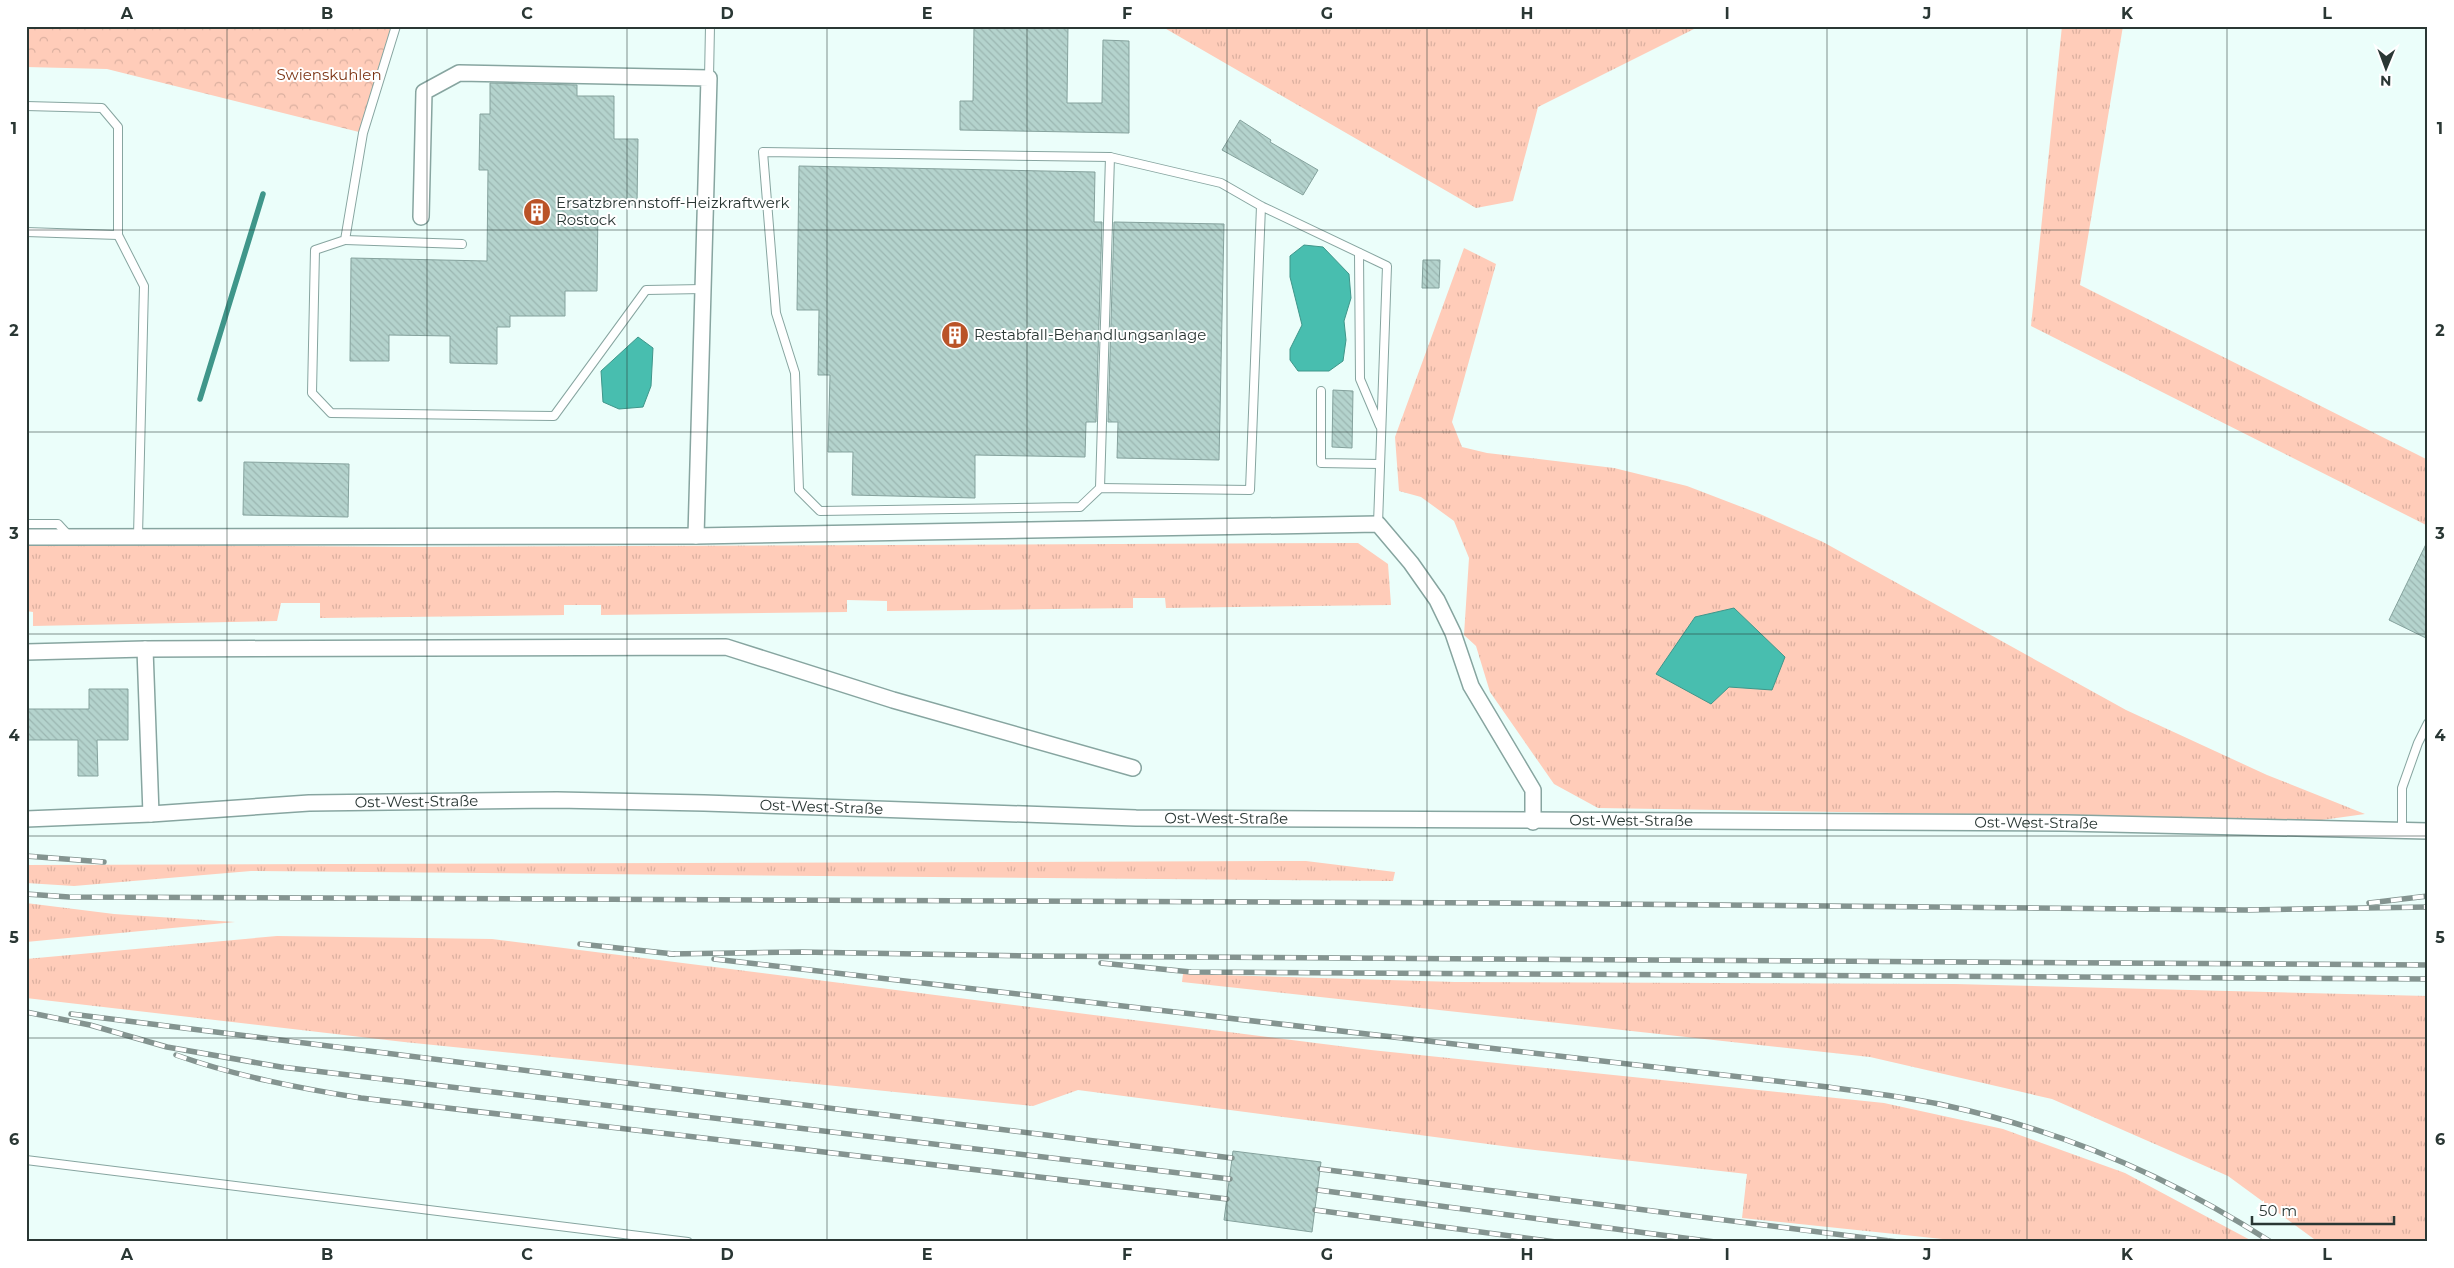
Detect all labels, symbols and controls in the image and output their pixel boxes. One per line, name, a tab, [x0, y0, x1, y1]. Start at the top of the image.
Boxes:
text: A	[120, 4, 134, 23]
text: B	[321, 4, 333, 23]
text: C	[521, 4, 533, 23]
text: D	[720, 4, 734, 23]
text: E	[922, 4, 932, 23]
text: F	[1122, 4, 1132, 23]
text: G	[1321, 4, 1333, 23]
text: H	[1521, 4, 1533, 23]
text: I	[1724, 4, 1730, 23]
text: J	[1922, 4, 1931, 23]
text: K	[2121, 4, 2134, 23]
text: L	[2322, 4, 2332, 23]
north arrow	[2362, 42, 2412, 92]
park label: Swienskuhlen	[276, 65, 382, 84]
text: N	[2380, 72, 2392, 90]
text: 1	[11, 119, 17, 138]
text: 1	[2437, 119, 2443, 138]
place label: Ersatzbrennstoff-Heizkraftwerk Rostock	[556, 193, 790, 229]
building icon: Ersatzbrennstoff-Heizkraftwerk Rostock	[522, 197, 552, 227]
building icon: Restabfall-Behandlungsanlage	[940, 320, 970, 350]
text: 2	[9, 321, 19, 340]
text: 2	[2435, 321, 2445, 340]
place label: Restabfall-Behandlungsanlage	[974, 325, 1206, 344]
text: 3	[8, 524, 19, 543]
text: 3	[2434, 524, 2445, 543]
text: 4	[8, 726, 20, 745]
text: 4	[2434, 726, 2446, 745]
street label: Ost-West-Straße	[355, 791, 478, 811]
street label: Ost-West-Straße	[759, 795, 884, 818]
street label: Ost-West-Straße	[1164, 808, 1288, 828]
street label: Ost-West-Straße	[1569, 810, 1693, 830]
street label: Ost-West-Straße	[1974, 813, 2098, 833]
text: 5	[9, 928, 19, 947]
text: 5	[2435, 928, 2445, 947]
text: 6	[9, 1130, 19, 1149]
text: 6	[2435, 1130, 2445, 1149]
scale bar	[2252, 1193, 2394, 1225]
text: 50 m	[2259, 1201, 2297, 1220]
text: A	[120, 1245, 134, 1264]
text: B	[321, 1245, 333, 1264]
text: C	[521, 1245, 533, 1264]
text: D	[720, 1245, 734, 1264]
text: E	[922, 1245, 932, 1264]
text: F	[1122, 1245, 1132, 1264]
text: G	[1321, 1245, 1333, 1264]
text: H	[1521, 1245, 1533, 1264]
text: I	[1724, 1245, 1730, 1264]
text: J	[1922, 1245, 1931, 1264]
text: K	[2121, 1245, 2134, 1264]
text: L	[2322, 1245, 2332, 1264]

